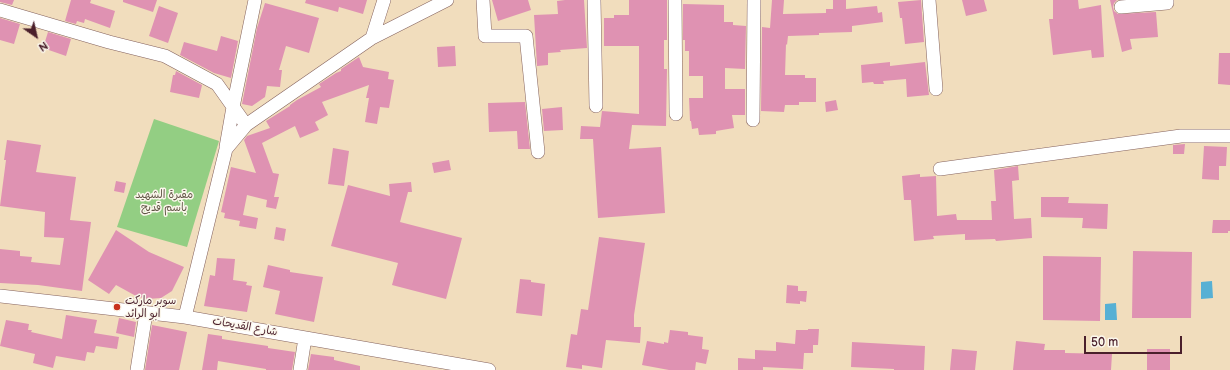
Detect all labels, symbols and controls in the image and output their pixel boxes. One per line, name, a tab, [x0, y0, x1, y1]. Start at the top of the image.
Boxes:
north arrow	[16, 16, 56, 56]
text: N	[36, 39, 50, 54]
park label: مقبرة الشهيد باسم قديح	[135, 188, 193, 214]
place label: سوبر ماركت ابو الرائد	[125, 294, 176, 320]
marker: سوبر ماركت ابو الرائد	[112, 302, 122, 312]
street label: شارع القديحات	[211, 315, 279, 339]
scale bar	[1086, 328, 1184, 354]
text: 50 m	[1091, 335, 1118, 350]

